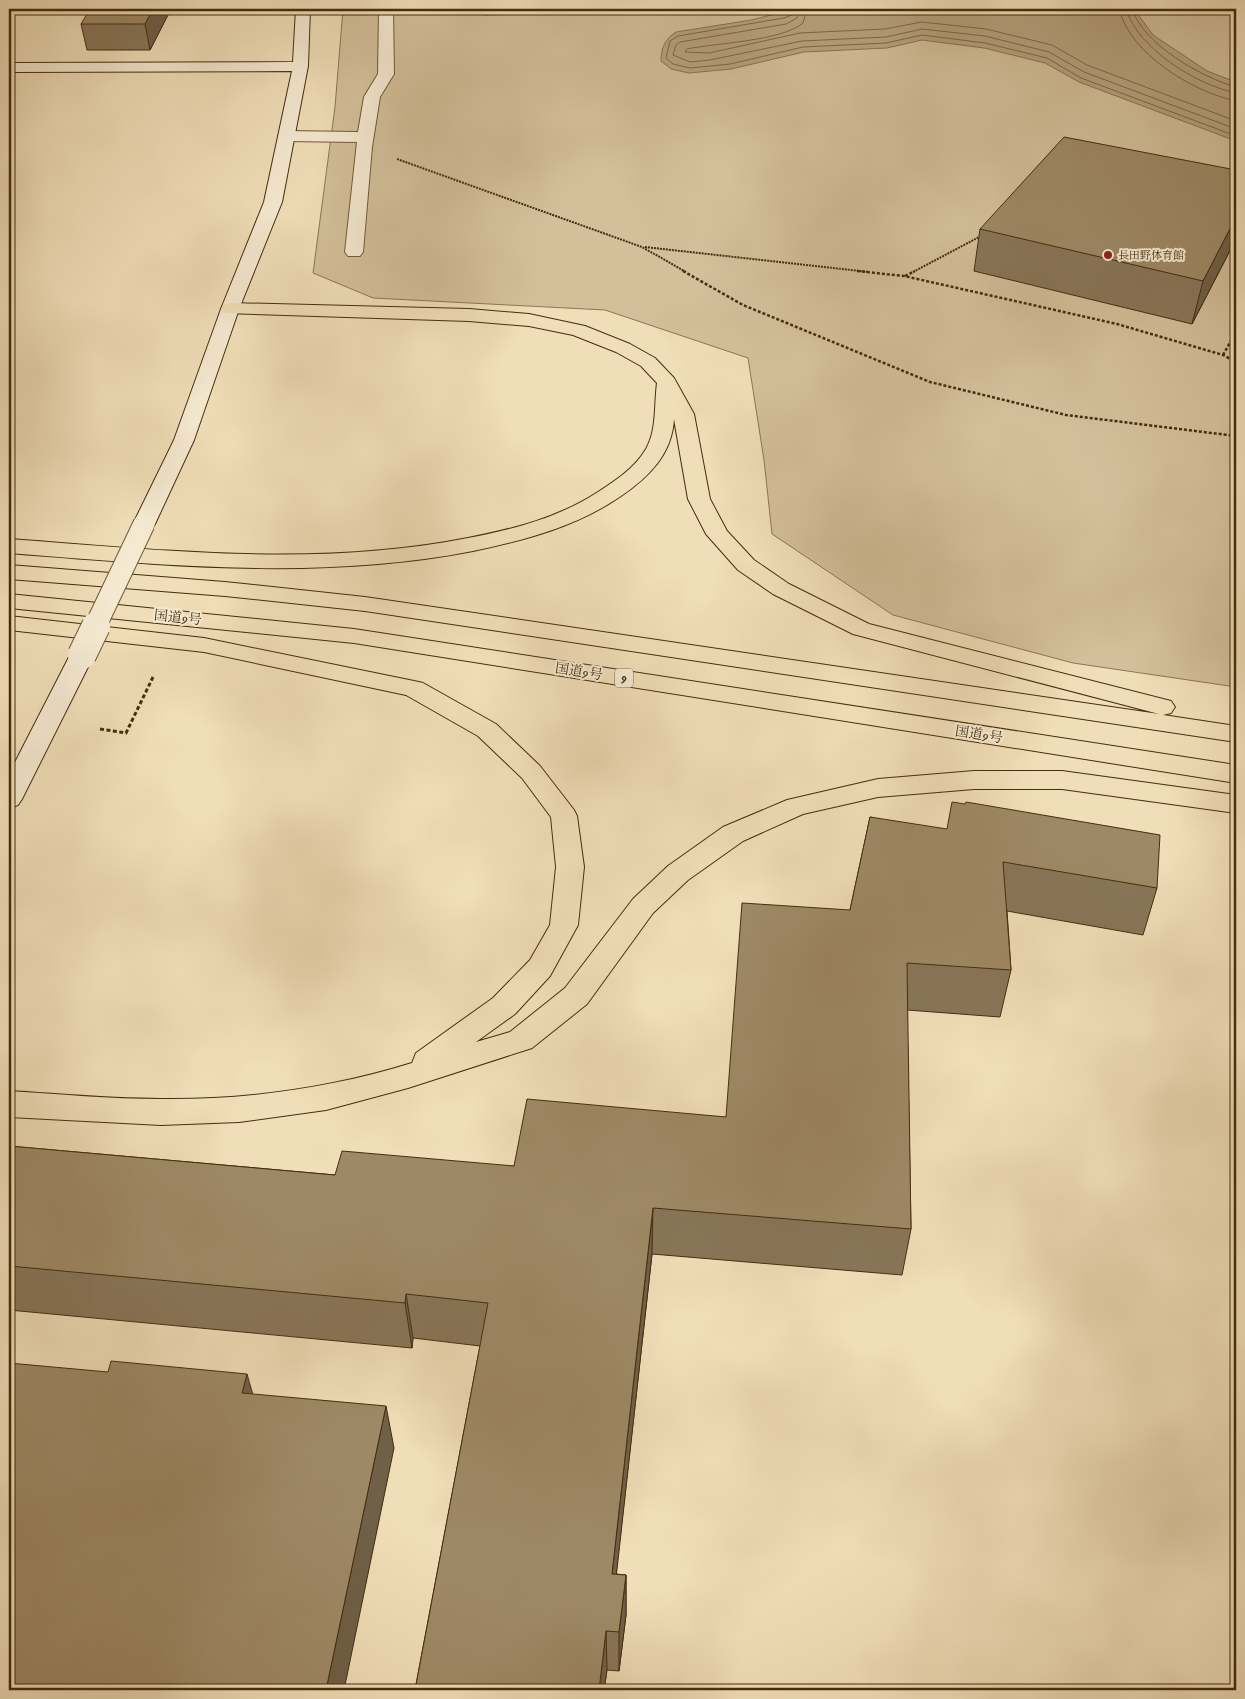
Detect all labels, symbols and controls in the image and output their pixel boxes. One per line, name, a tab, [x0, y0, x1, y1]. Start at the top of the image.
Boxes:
marker: 長田野体育館	[1102, 249, 1114, 261]
place label: 長田野体育館	[1118, 249, 1184, 263]
street label: 国道9号	[153, 607, 203, 629]
street label: 国道9号	[554, 659, 604, 685]
road number: 9	[615, 668, 633, 688]
street label: 国道9号	[954, 722, 1004, 748]

